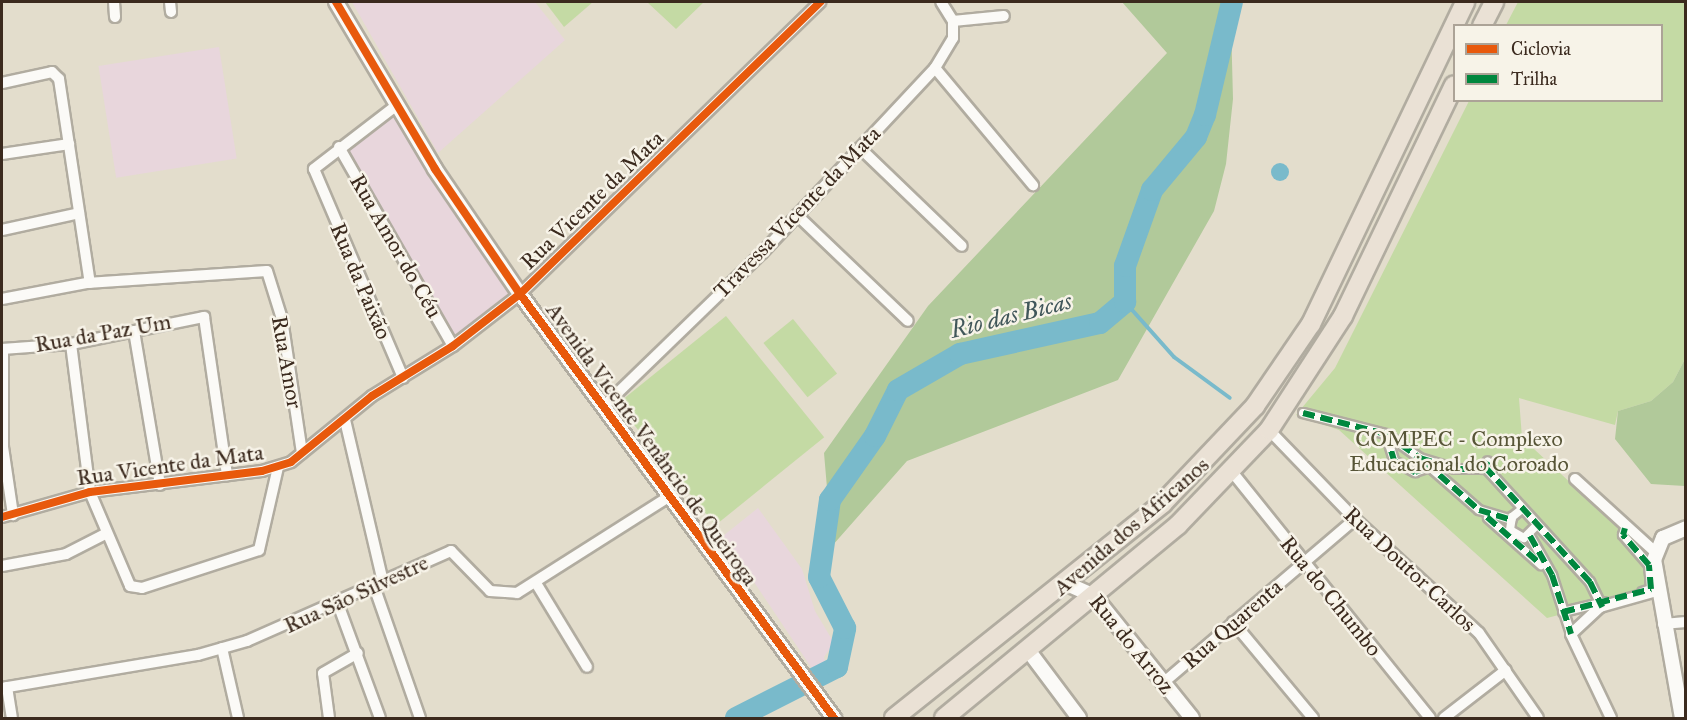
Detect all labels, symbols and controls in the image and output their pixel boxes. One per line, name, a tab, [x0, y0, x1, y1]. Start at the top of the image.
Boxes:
legend	[1453, 24, 1663, 102]
text: Ciclovia	[1511, 38, 1571, 60]
text: Trilha	[1511, 68, 1557, 90]
street label: Travessa Vicente da Mata	[708, 121, 886, 303]
street label: Rua Vicente da Mata	[515, 125, 669, 275]
street label: Rua Amor do Céu	[344, 170, 448, 322]
street label: Rua da Paixão	[325, 219, 397, 343]
water label: Rio das Bicas	[947, 287, 1075, 345]
street label: Avenida Vicente Venâncio de Queiroga	[540, 297, 764, 591]
street label: Rua da Paz Um	[33, 308, 173, 358]
street label: Rua Amor	[266, 314, 308, 410]
park label: COMPEC - Complexo Educacional do Coroado	[1349, 425, 1569, 476]
street label: Rua Vicente da Mata	[75, 439, 265, 491]
street label: Avenida dos Africanos	[1048, 451, 1214, 601]
street label: Rua Doutor Carlos	[1339, 501, 1481, 637]
street label: Rua do Chumbo	[1274, 530, 1388, 662]
street label: Rua São Silvestre	[280, 549, 432, 639]
street label: Rua Quarenta	[1177, 573, 1287, 675]
street label: Rua do Arroz	[1084, 589, 1180, 699]

